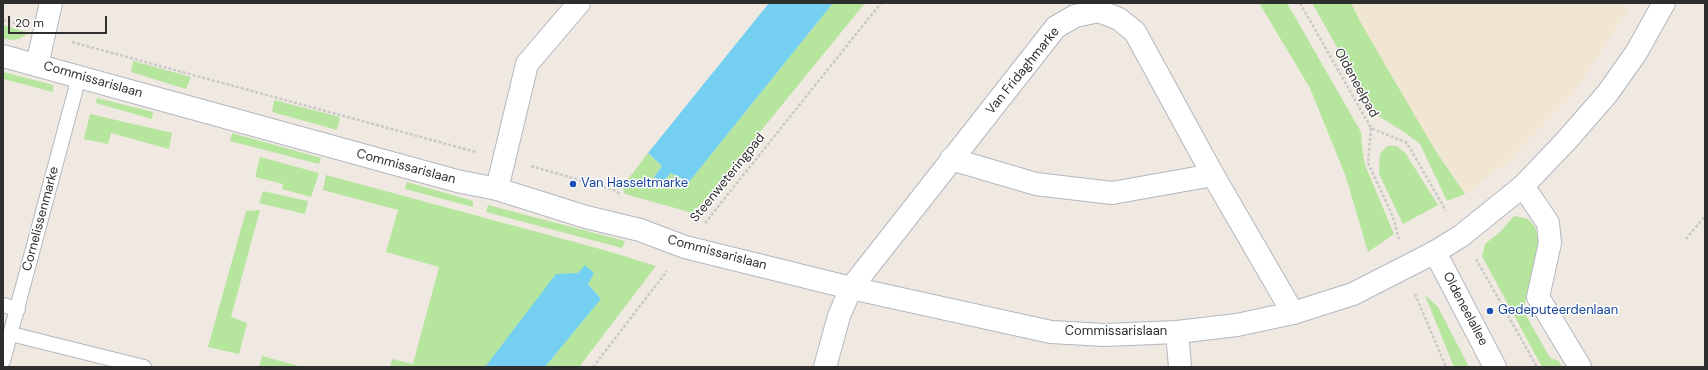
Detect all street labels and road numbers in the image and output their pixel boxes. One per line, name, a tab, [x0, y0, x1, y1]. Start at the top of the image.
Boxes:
street label: Van Fridaghmarke	[983, 24, 1063, 118]
street label: Oldeneelpad	[1331, 46, 1381, 120]
street label: Commissarislaan	[42, 58, 144, 102]
street label: Steenweteringpad	[687, 130, 769, 226]
street label: Commissarislaan	[355, 146, 457, 188]
street label: Cornelissenmarke	[20, 165, 62, 273]
street label: Commissarislaan	[666, 232, 768, 274]
street label: Oldeneelallee	[1439, 269, 1491, 349]
street label: Commissarislaan	[1065, 324, 1167, 340]

